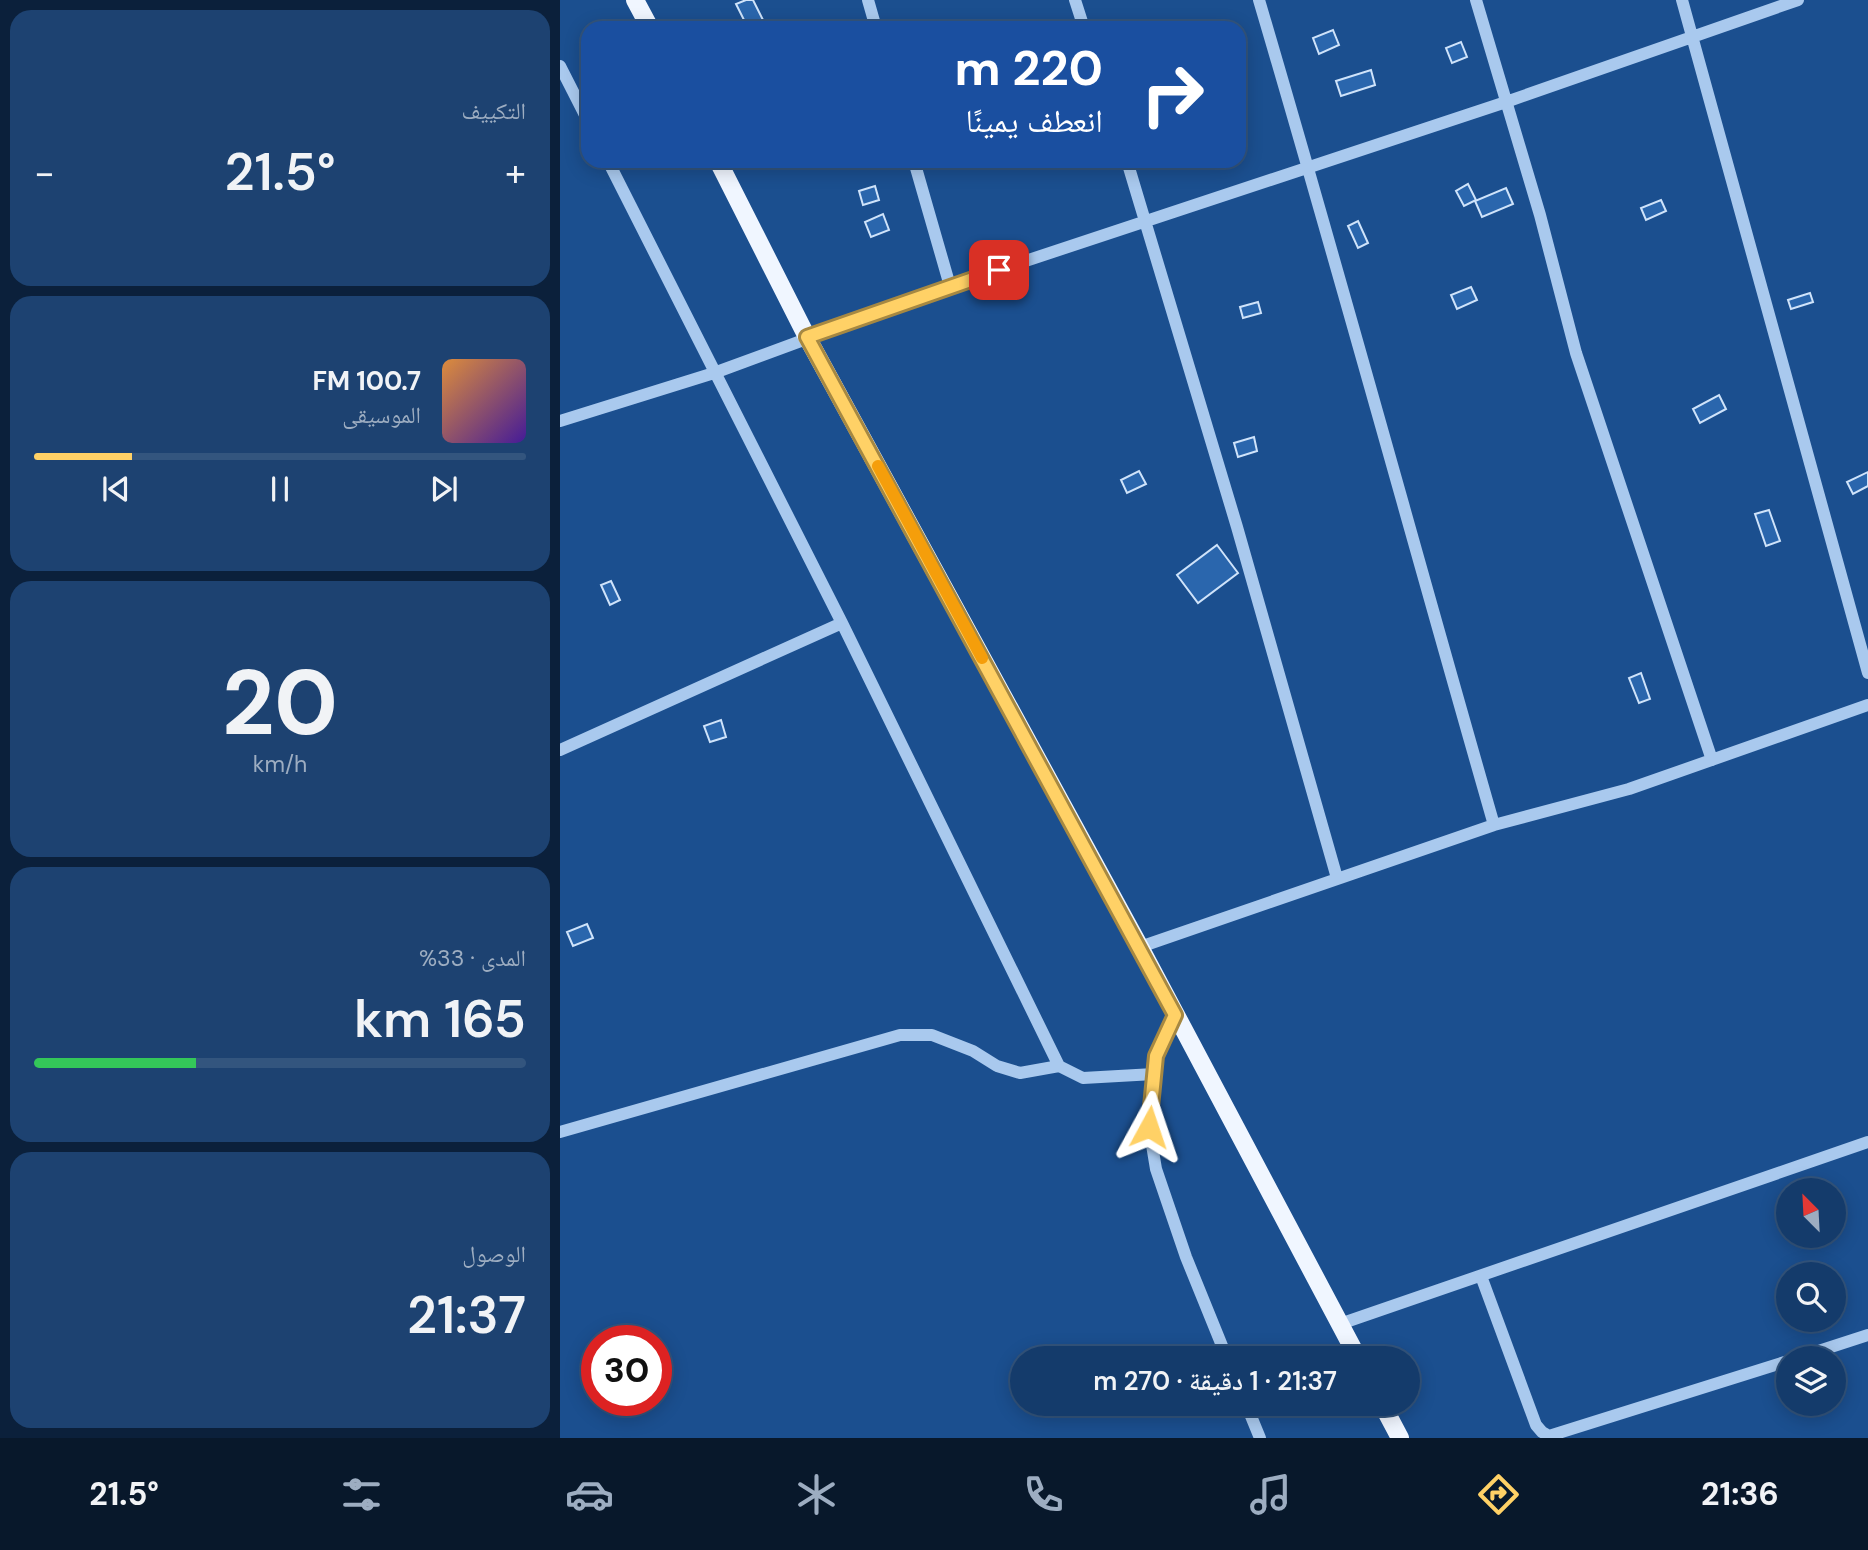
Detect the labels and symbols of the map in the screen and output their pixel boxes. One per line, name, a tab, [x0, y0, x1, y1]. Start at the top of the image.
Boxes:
pin	[969, 240, 1029, 300]
position arrow	[1112, 1090, 1186, 1164]
north arrow	[1776, 1178, 1846, 1248]
speed limit sign: 30	[581, 1325, 672, 1416]

